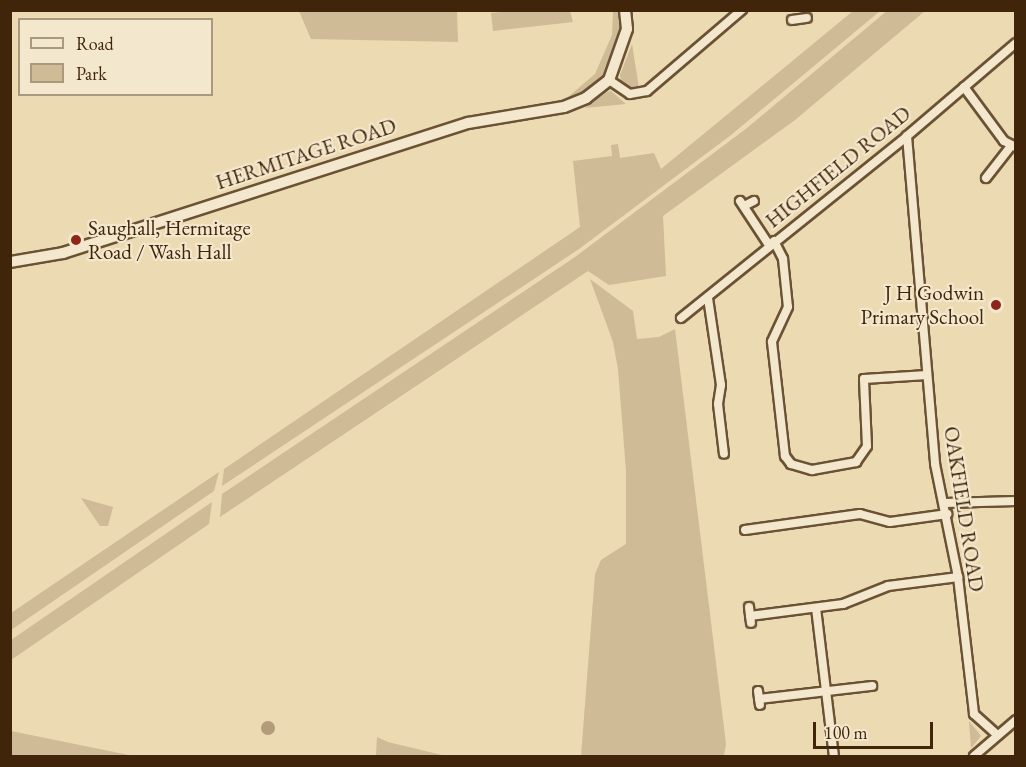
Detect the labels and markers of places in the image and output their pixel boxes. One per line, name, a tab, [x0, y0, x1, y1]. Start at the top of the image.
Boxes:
place label: Saughall, Hermitage Road / Wash Hall	[88, 215, 251, 265]
marker: Saughall, Hermitage Road / Wash Hall	[69, 233, 83, 247]
place label: J H Godwin Primary School	[860, 280, 984, 330]
marker: J H Godwin Primary School	[989, 298, 1003, 312]

